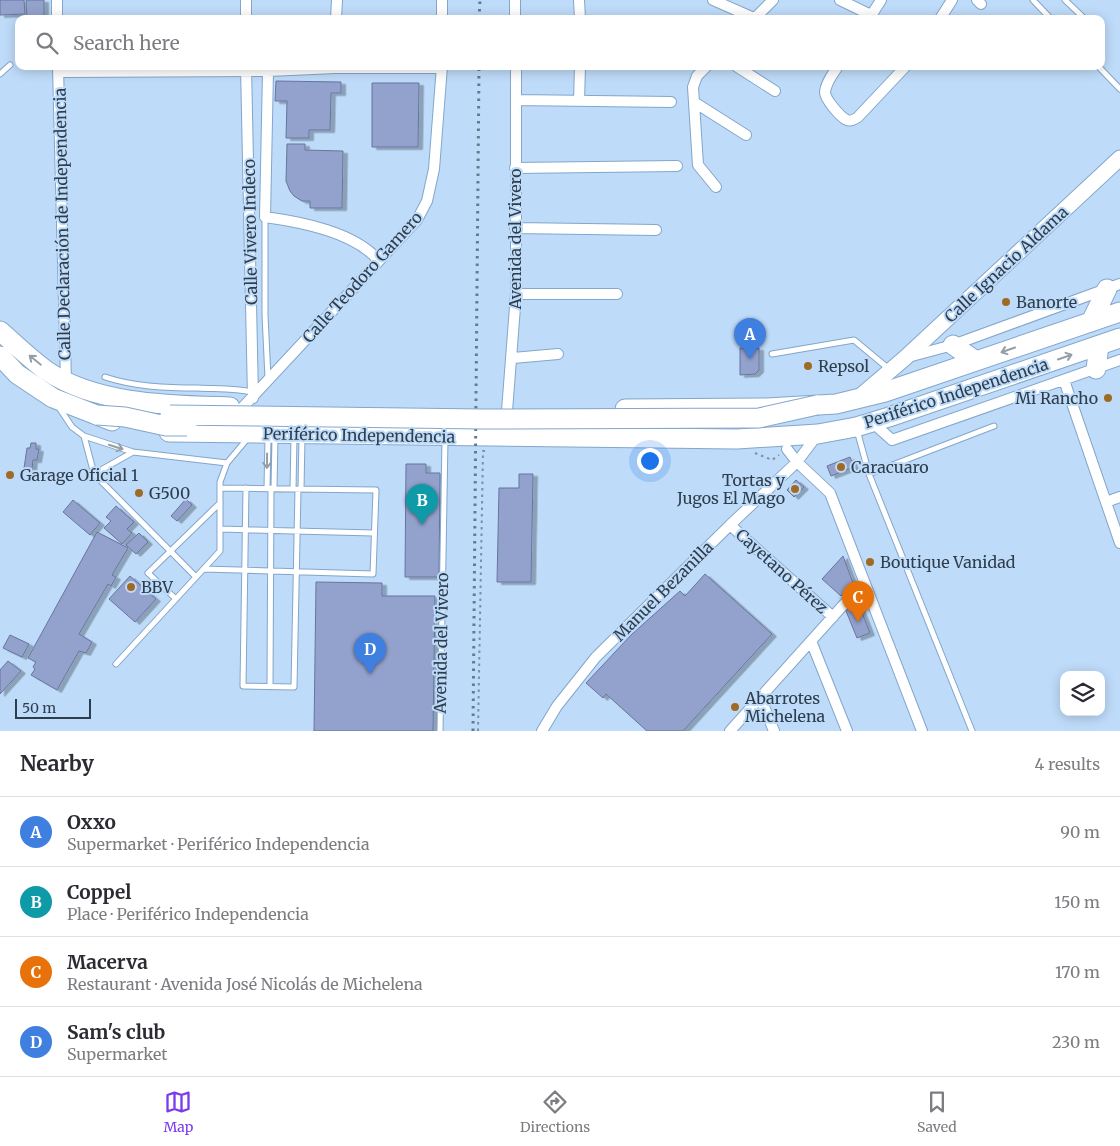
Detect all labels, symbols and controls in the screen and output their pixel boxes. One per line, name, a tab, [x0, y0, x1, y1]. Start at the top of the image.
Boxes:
search box	[15, 15, 1105, 70]
icon: search	[33, 29, 61, 57]
text: Search here	[73, 31, 180, 55]
street label: Calle Declaración de Independencia	[50, 87, 74, 360]
street label: Calle Vivero Indeco	[239, 159, 261, 305]
street label: Avenida del Vivero	[505, 168, 525, 311]
street label: Calle Ignacio Aldama	[940, 201, 1072, 326]
street label: Calle Teodoro Gamero	[298, 207, 426, 347]
place label: Banorte	[1016, 292, 1077, 312]
marker: Banorte	[1000, 296, 1012, 308]
pin: A	[734, 318, 766, 359]
one-way arrow	[1000, 346, 1016, 355]
one-way arrow	[1057, 352, 1072, 361]
street label: Periférico Independencia	[861, 354, 1051, 432]
one-way arrow	[29, 355, 42, 366]
place label: Repsol	[818, 356, 869, 376]
marker: Repsol	[802, 360, 814, 372]
place label: Mi Rancho	[1015, 388, 1098, 408]
marker: Mi Rancho	[1102, 392, 1114, 404]
street label: Periférico Independencia	[263, 423, 456, 447]
one-way arrow	[107, 442, 123, 452]
your location	[637, 448, 663, 474]
one-way arrow	[262, 452, 272, 469]
place label: Caracuaro	[851, 457, 929, 477]
marker: Caracuaro	[835, 461, 847, 473]
place label: Garage Oficial 1	[20, 465, 138, 485]
marker: Garage Oficial 1	[4, 469, 16, 481]
place label: Tortas y Jugos El Mago	[676, 470, 786, 508]
place label: G500	[149, 483, 190, 503]
marker: Tortas y Jugos El Mago	[789, 483, 801, 495]
pin: B	[406, 484, 438, 525]
marker: G500	[133, 487, 145, 499]
street label: Cayetano Pérez	[732, 524, 832, 618]
street label: Manuel Bezanilla	[609, 537, 717, 645]
place label: Boutique Vanidad	[880, 552, 1016, 572]
marker: Boutique Vanidad	[864, 556, 876, 568]
street label: Avenida del Vivero	[430, 572, 452, 715]
place label: BBV	[141, 577, 173, 597]
marker: BBV	[125, 581, 137, 593]
pin: C	[842, 581, 874, 622]
pin: D	[354, 633, 386, 674]
map controls	[1060, 671, 1105, 716]
button: layers	[1060, 671, 1105, 716]
place label: Abarrotes Michelena	[744, 688, 826, 726]
scale bar	[15, 696, 91, 719]
text: 50 m	[22, 699, 56, 717]
marker: Abarrotes Michelena	[729, 701, 741, 713]
text: Nearby	[20, 750, 94, 777]
text: 4 results	[1034, 754, 1100, 774]
text: Oxxo	[67, 810, 116, 834]
text: A	[30, 822, 42, 842]
text: 90 m	[1060, 822, 1100, 842]
text: Supermarket · Periférico Independencia	[67, 834, 369, 854]
text: Coppel	[67, 880, 131, 904]
text: B	[30, 892, 42, 912]
text: 150 m	[1054, 892, 1100, 912]
text: Place · Periférico Independencia	[67, 904, 309, 924]
text: Macerva	[67, 950, 148, 974]
text: C	[31, 962, 41, 982]
text: 170 m	[1055, 962, 1100, 982]
text: Restaurant · Avenida José Nicolás de Michelena	[67, 974, 423, 994]
text: Sam's club	[67, 1020, 165, 1044]
text: D	[30, 1032, 42, 1052]
text: 230 m	[1052, 1032, 1100, 1052]
text: Supermarket	[67, 1044, 168, 1064]
tab: Map	[163, 1088, 193, 1136]
tab: Directions	[520, 1088, 590, 1136]
tab: Saved	[917, 1088, 957, 1136]

